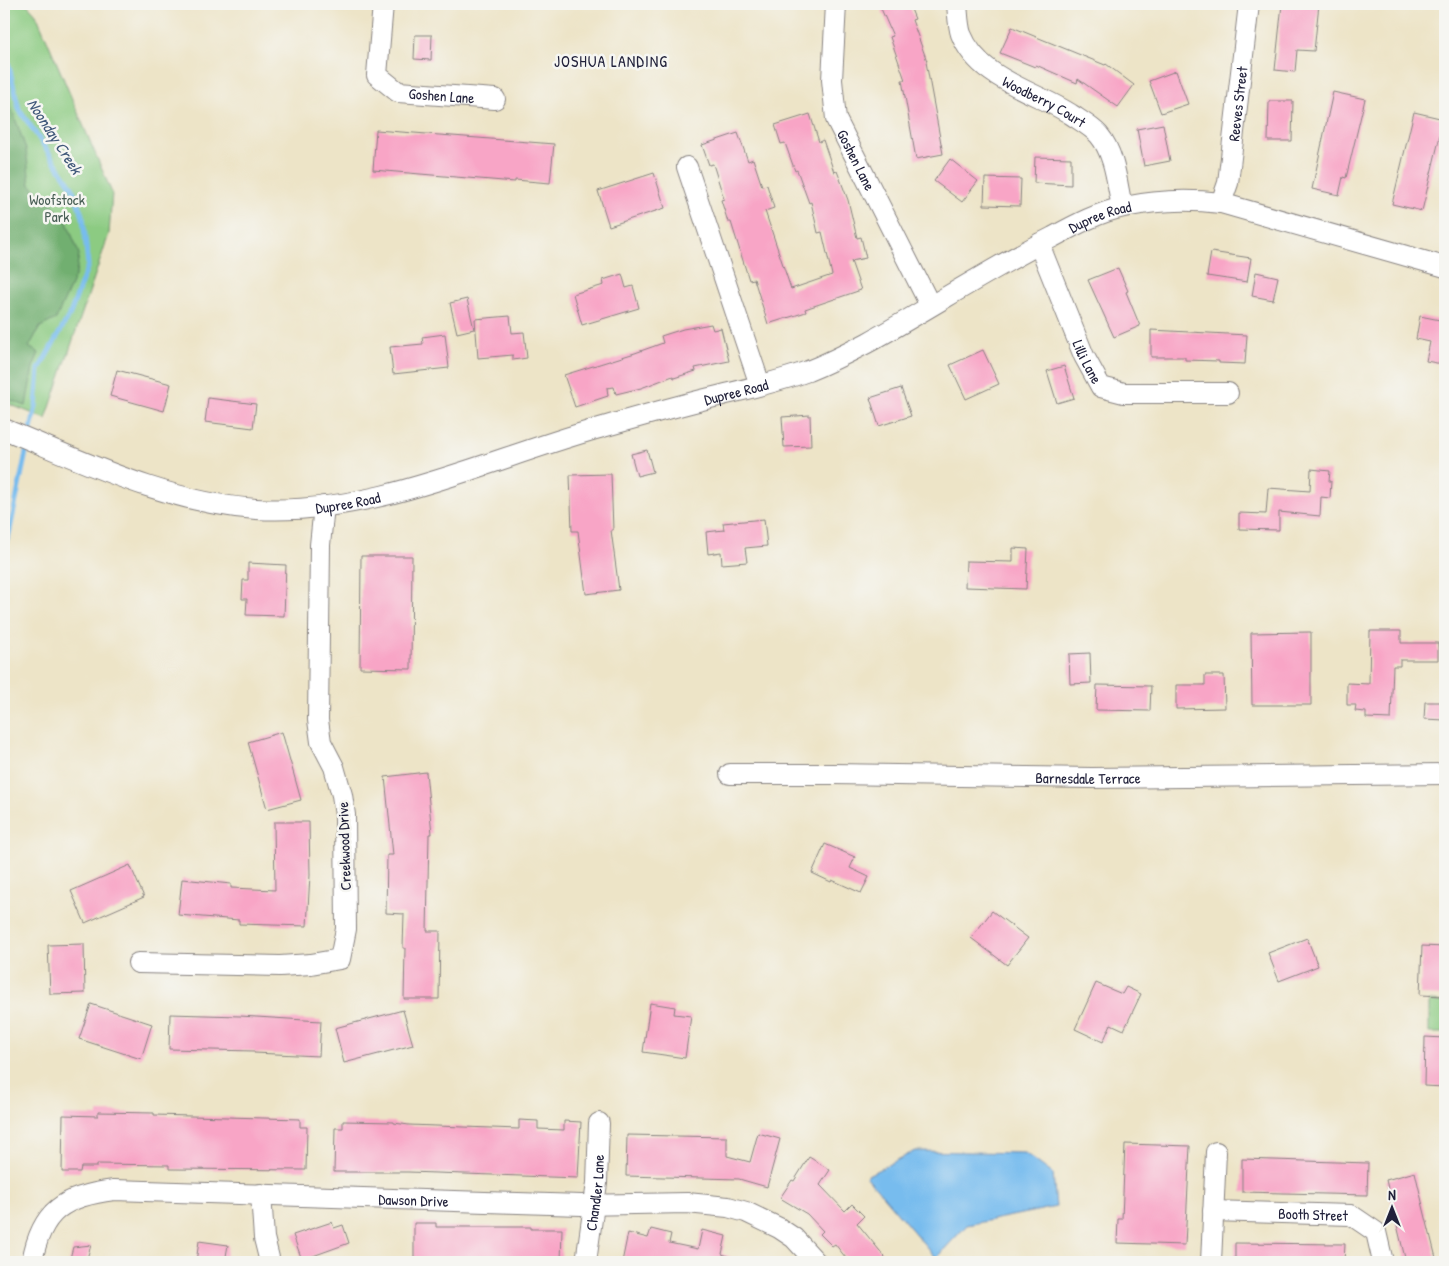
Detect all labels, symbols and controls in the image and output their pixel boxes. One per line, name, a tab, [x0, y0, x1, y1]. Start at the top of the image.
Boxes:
district label: JOSHUA LANDING	[554, 50, 668, 72]
street label: Reeves Street	[1223, 64, 1252, 142]
street label: Woodberry Court	[999, 70, 1091, 132]
street label: Goshen Lane	[408, 82, 475, 108]
water label: Noonday Creek	[22, 94, 88, 179]
street label: Goshen Lane	[832, 126, 881, 194]
park label: Woofstock Park	[29, 189, 85, 227]
street label: Dupree Road	[1065, 195, 1133, 237]
street label: Lilli Lane	[1068, 337, 1108, 387]
street label: Dupree Road	[702, 373, 771, 410]
street label: Dupree Road	[314, 486, 382, 518]
street label: Barnesdale Terrace	[1035, 767, 1141, 789]
street label: Creekwood Drive	[332, 801, 356, 891]
street label: Chandler Lane	[580, 1154, 608, 1232]
north arrow	[1366, 1184, 1416, 1234]
text: N	[1388, 1185, 1396, 1204]
street label: Dawson Drive	[378, 1188, 449, 1211]
street label: Booth Street	[1278, 1202, 1349, 1225]

